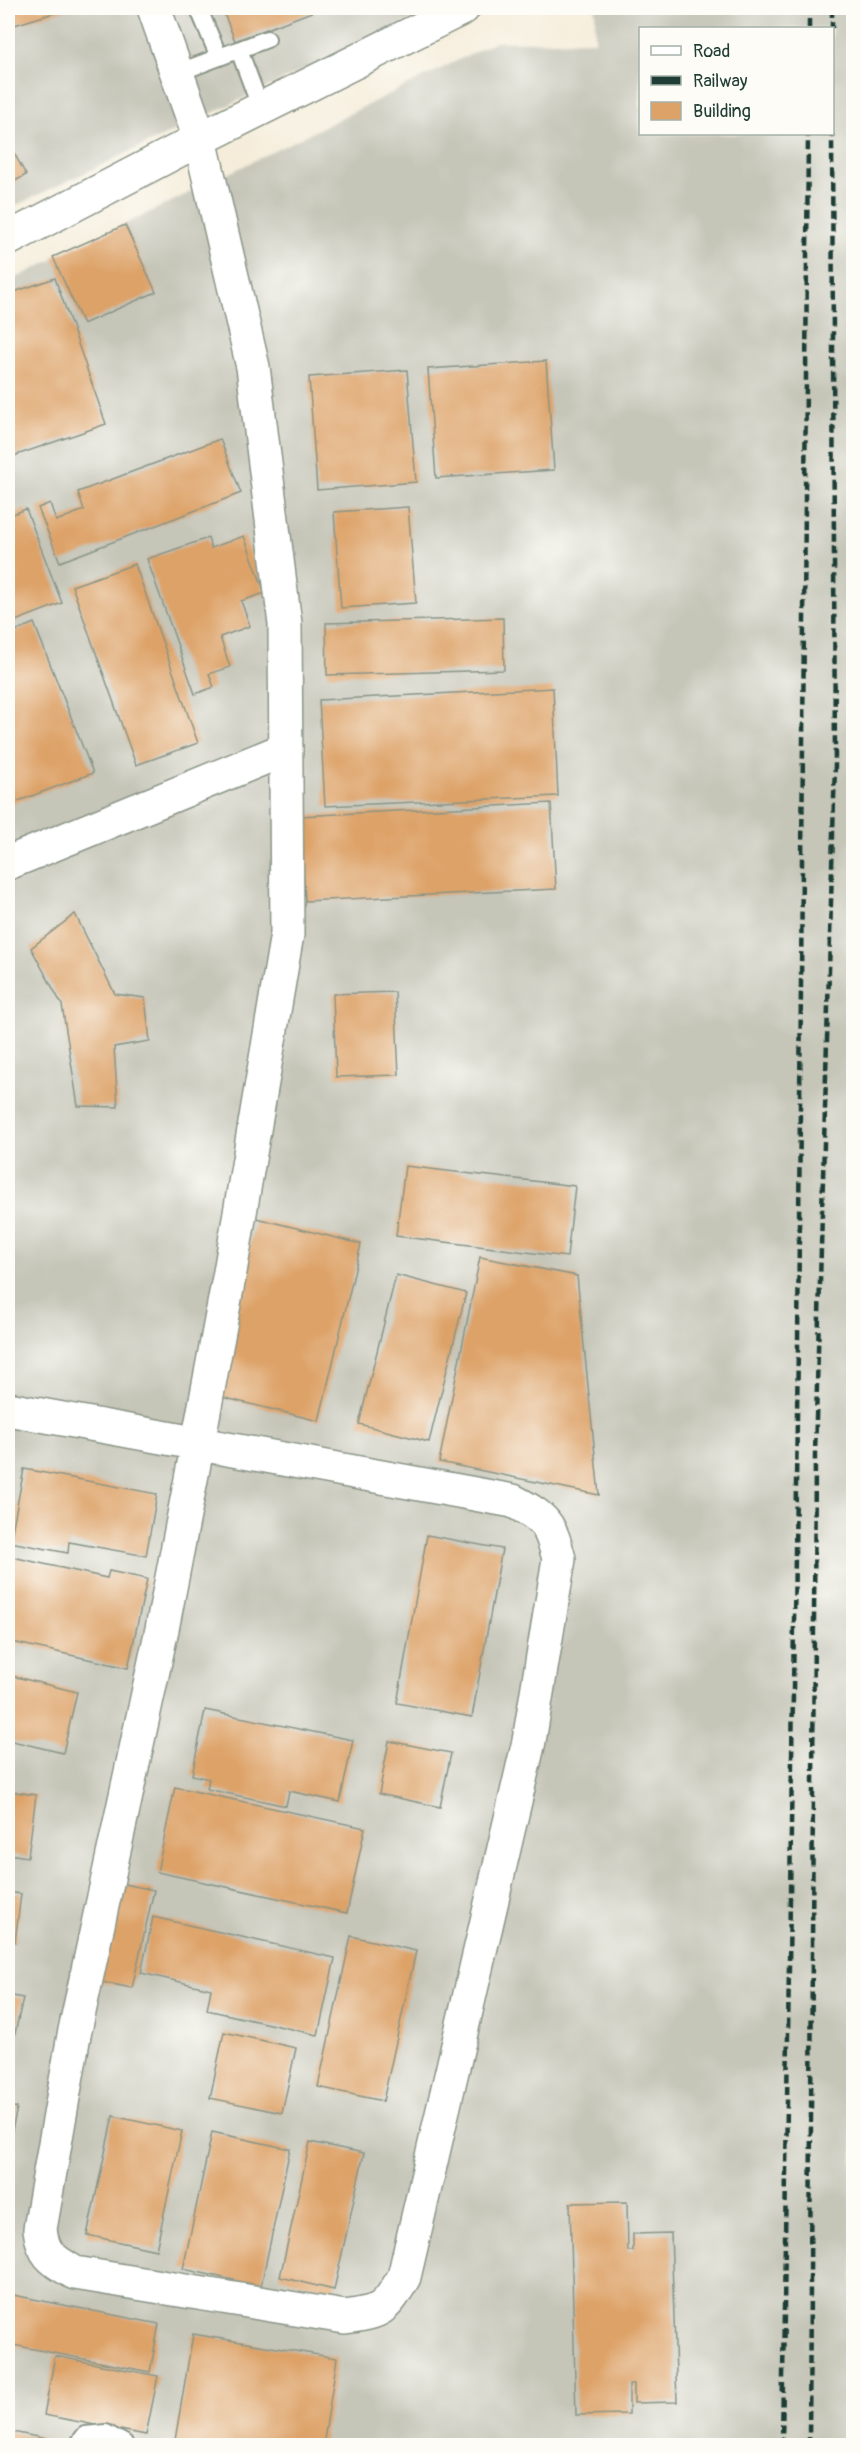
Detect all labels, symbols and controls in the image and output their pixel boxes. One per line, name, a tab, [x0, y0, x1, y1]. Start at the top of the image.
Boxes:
legend	[639, 27, 834, 135]
text: Road	[693, 40, 730, 63]
text: Railway	[693, 70, 748, 93]
text: Building	[693, 100, 751, 123]

